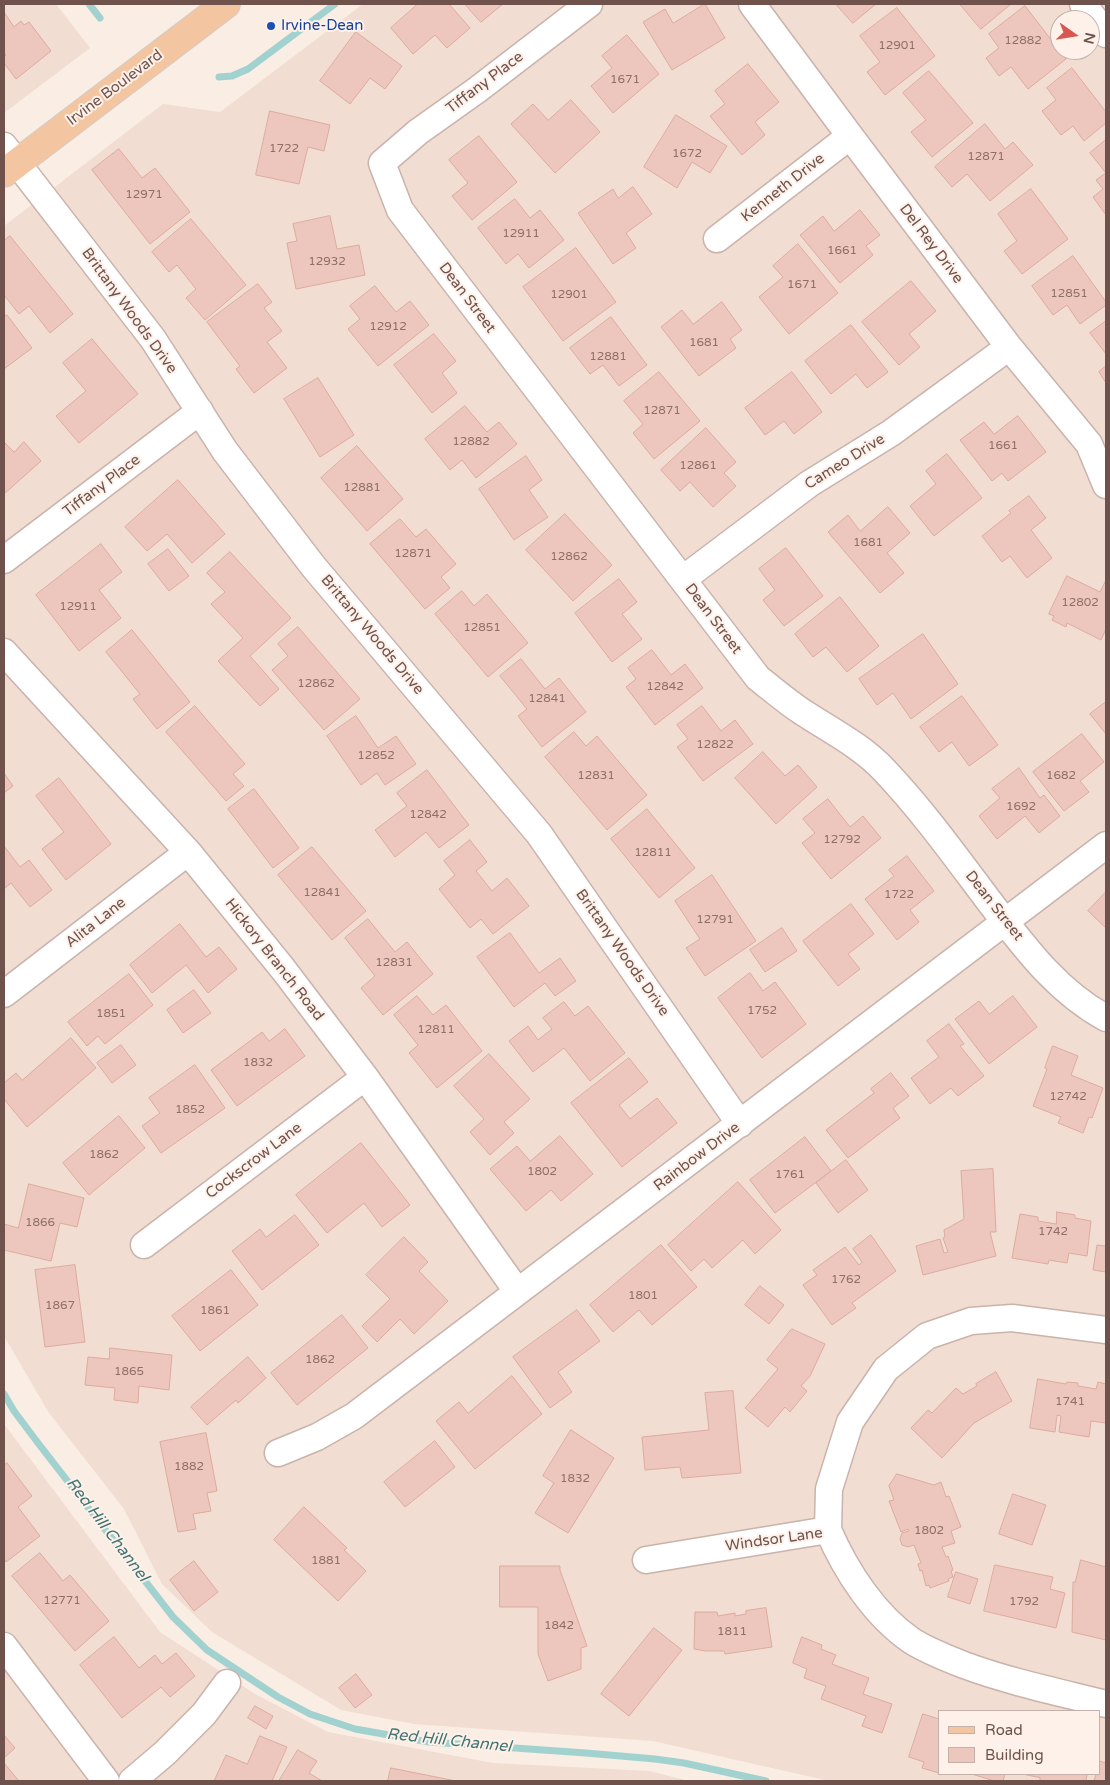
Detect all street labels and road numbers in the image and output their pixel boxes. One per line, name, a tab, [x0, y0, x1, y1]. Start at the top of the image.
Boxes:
street label: Irvine Boulevard	[64, 46, 166, 130]
street label: Tiffany Place	[443, 48, 527, 118]
street label: Kenneth Drive	[738, 150, 828, 226]
street label: Del Rey Drive	[895, 201, 967, 287]
street label: Brittany Woods Drive	[77, 245, 181, 377]
street label: Dean Street	[435, 259, 499, 337]
street label: Cameo Drive	[802, 430, 888, 494]
street label: Tiffany Place	[60, 451, 144, 521]
street label: Brittany Woods Drive	[317, 571, 427, 699]
street label: Dean Street	[681, 580, 745, 658]
street label: Dean Street	[961, 867, 1027, 945]
street label: Brittany Woods Drive	[571, 886, 673, 1020]
street label: Alita Lane	[62, 894, 130, 952]
street label: Hickory Branch Road	[221, 895, 327, 1025]
street label: Cockscrow Lane	[202, 1119, 306, 1203]
street label: Rainbow Drive	[650, 1119, 744, 1195]
street label: Windsor Lane	[724, 1524, 824, 1556]

